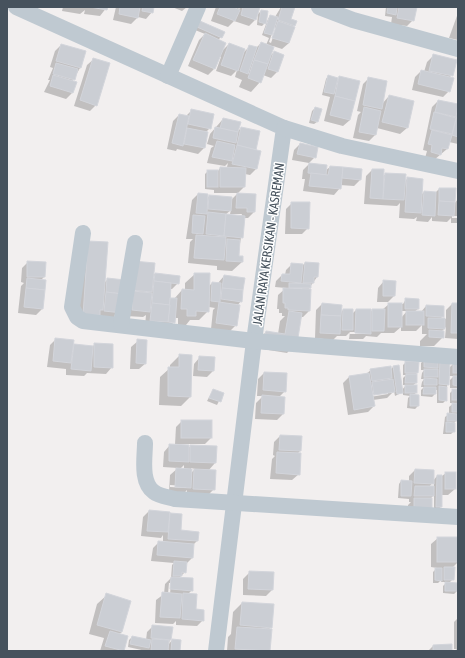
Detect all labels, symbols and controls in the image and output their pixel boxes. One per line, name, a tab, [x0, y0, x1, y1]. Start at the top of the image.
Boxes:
street label: JALAN RAYA KERSIKAN - KASREMAN	[250, 162, 287, 326]

